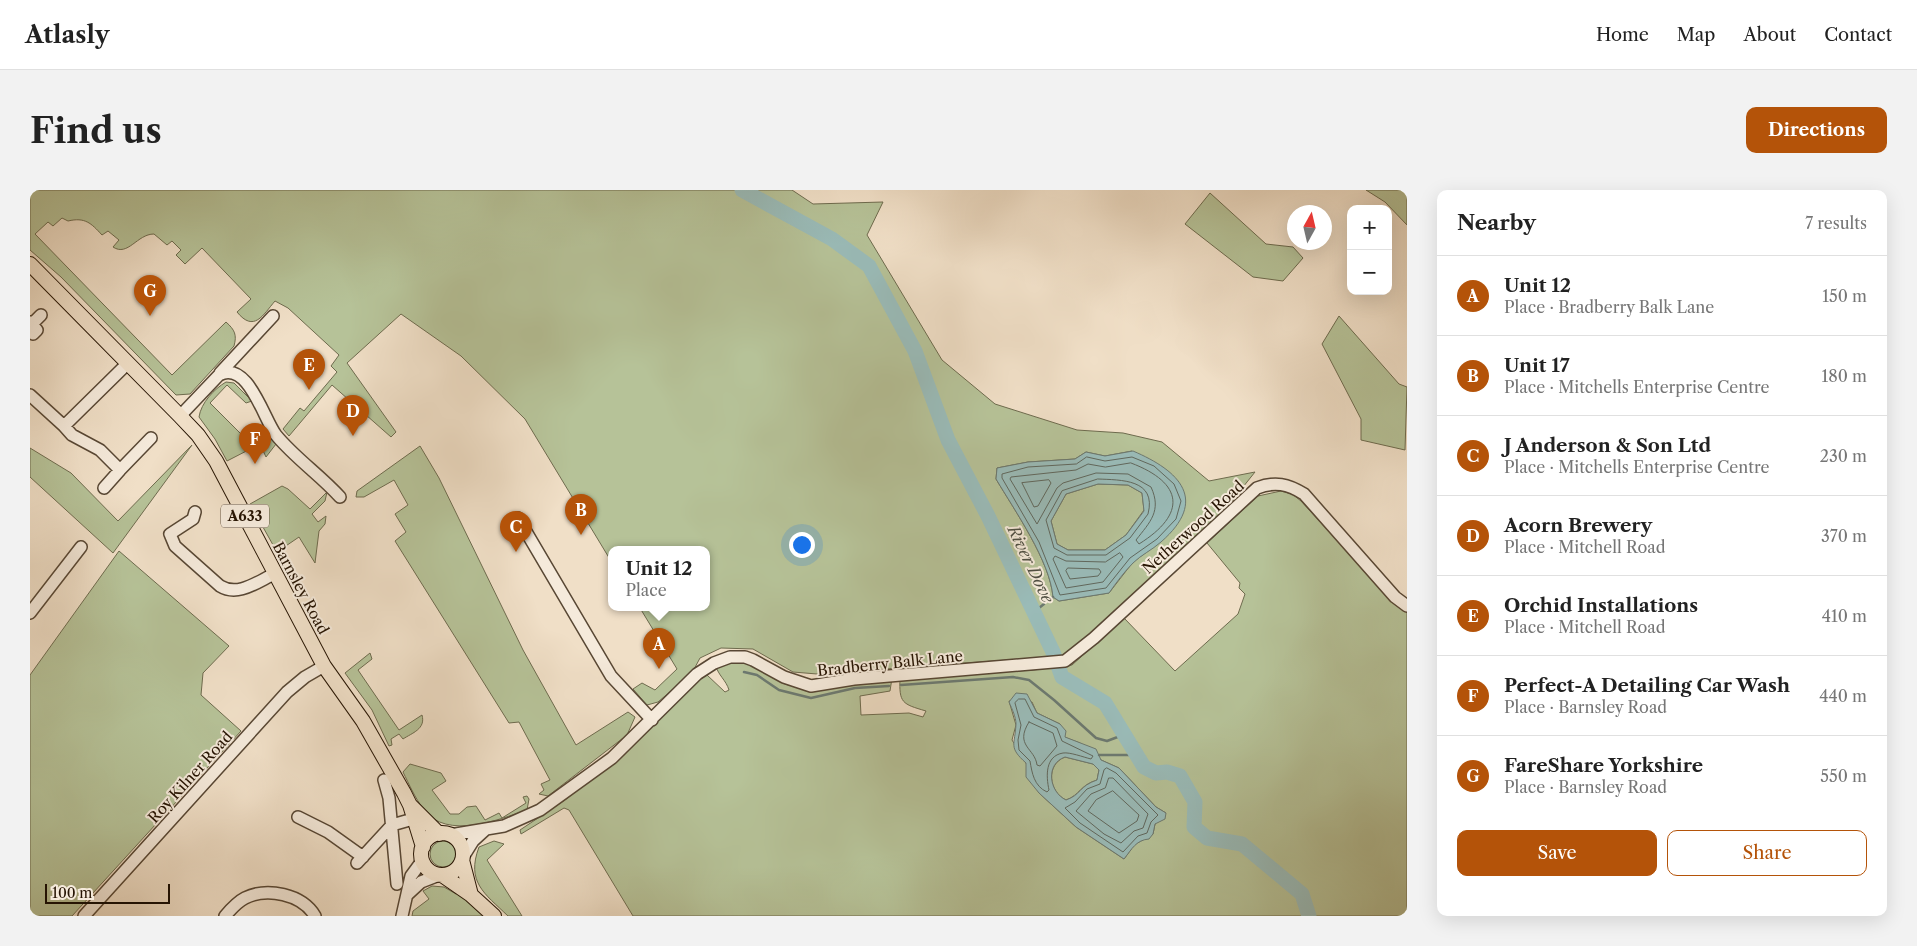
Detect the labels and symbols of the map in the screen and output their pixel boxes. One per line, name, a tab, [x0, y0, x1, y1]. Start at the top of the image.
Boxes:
north arrow	[1287, 205, 1332, 250]
pin: G	[134, 275, 166, 316]
pin: E	[293, 349, 325, 390]
pin: D	[337, 395, 369, 436]
pin: F	[239, 423, 271, 464]
street label: Netherwood Road	[1138, 476, 1248, 578]
pin: B	[565, 494, 597, 535]
road number: A633	[221, 504, 269, 528]
pin: C	[500, 511, 532, 552]
water label: River Dove	[1003, 520, 1059, 607]
your location	[789, 532, 815, 558]
street label: Barnsley Road	[269, 538, 333, 638]
pin: A	[643, 628, 675, 669]
street label: Bradberry Balk Lane	[816, 646, 964, 680]
street label: Roy Kilner Road	[144, 727, 236, 827]
scale bar	[45, 881, 170, 904]

